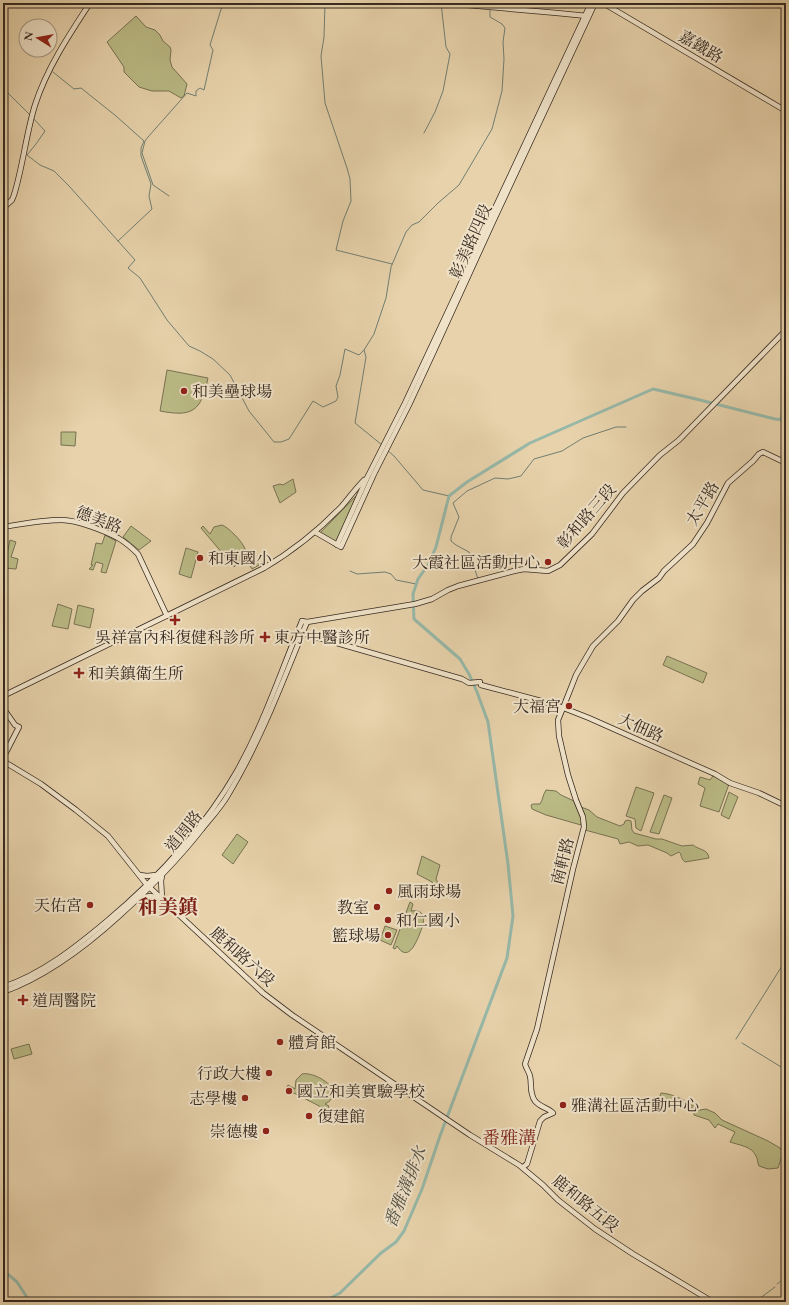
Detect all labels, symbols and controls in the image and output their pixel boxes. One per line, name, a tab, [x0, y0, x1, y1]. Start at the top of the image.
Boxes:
north arrow	[18, 18, 58, 58]
street label: 嘉鐵路	[675, 25, 727, 68]
text: N	[20, 30, 36, 42]
street label: 彰美路四段	[445, 200, 496, 282]
place label: 和美壘球場	[192, 381, 272, 402]
marker: 和美壘球場	[179, 386, 189, 396]
street label: 太平路	[681, 477, 724, 529]
street label: 彰和路三段	[552, 479, 621, 553]
street label: 德美路	[73, 501, 125, 538]
place label: 和東國小	[208, 548, 272, 569]
place label: 大霞社區活動中心	[412, 552, 540, 573]
marker: 和東國小	[195, 553, 205, 563]
marker: 大霞社區活動中心	[543, 557, 553, 567]
marker: 吳祥富內科復健科診所	[169, 614, 181, 626]
place label: 吳祥富內科復健科診所	[95, 627, 255, 648]
place label: 東方中醫診所	[274, 627, 370, 648]
marker: 東方中醫診所	[259, 631, 271, 643]
place label: 和美鎮衛生所	[88, 663, 184, 684]
marker: 和美鎮衛生所	[73, 667, 85, 679]
place label: 大福宮	[513, 696, 561, 717]
marker: 大福宮	[564, 701, 574, 711]
street label: 大佃路	[615, 708, 667, 747]
street label: 道周路	[160, 806, 207, 857]
street label: 南軒路	[546, 835, 578, 887]
place label: 風雨球場	[397, 881, 461, 902]
marker: 風雨球場	[384, 886, 394, 896]
district label: 和美鎮	[138, 894, 198, 920]
place label: 天佑宮	[34, 895, 82, 916]
place label: 教室	[337, 897, 369, 918]
marker: 天佑宮	[85, 900, 95, 910]
marker: 教室	[372, 902, 382, 912]
place label: 和仁國小	[396, 910, 460, 931]
marker: 和仁國小	[383, 915, 393, 925]
street label: 鹿和路六段	[206, 922, 279, 991]
place label: 籃球場	[332, 925, 380, 946]
marker: 籃球場	[383, 930, 393, 940]
place label: 道周醫院	[32, 990, 96, 1011]
marker: 道周醫院	[17, 994, 29, 1006]
place label: 體育館	[288, 1032, 336, 1053]
marker: 體育館	[275, 1037, 285, 1047]
place label: 行政大樓	[197, 1063, 261, 1084]
marker: 行政大樓	[264, 1068, 274, 1078]
place label: 國立和美實驗學校	[297, 1081, 425, 1102]
marker: 國立和美實驗學校	[284, 1086, 294, 1096]
place label: 志學樓	[189, 1088, 237, 1109]
marker: 志學樓	[240, 1093, 250, 1103]
place label: 雅溝社區活動中心	[571, 1095, 699, 1116]
marker: 雅溝社區活動中心	[558, 1100, 568, 1110]
place label: 復建館	[317, 1106, 365, 1127]
marker: 復建館	[304, 1111, 314, 1121]
place label: 崇德樓	[210, 1121, 258, 1142]
marker: 崇德樓	[261, 1126, 271, 1136]
district label: 番雅溝	[482, 1126, 536, 1149]
water label: 番雅溝排水	[379, 1142, 432, 1231]
street label: 鹿和路五段	[548, 1170, 623, 1237]

